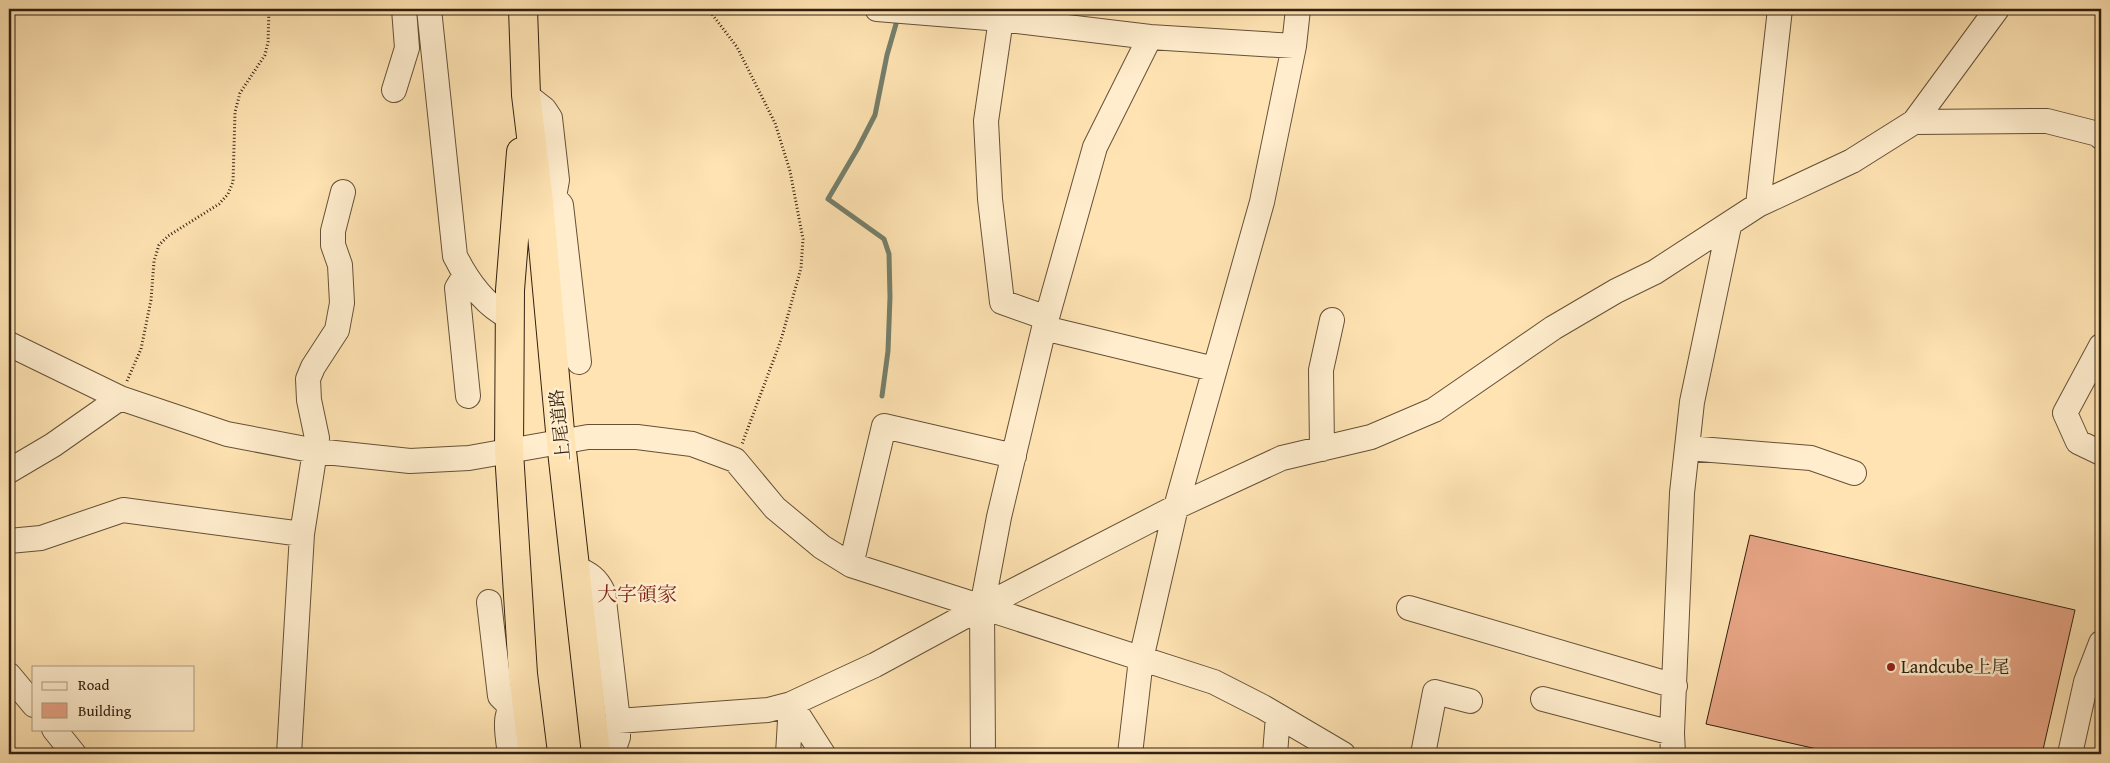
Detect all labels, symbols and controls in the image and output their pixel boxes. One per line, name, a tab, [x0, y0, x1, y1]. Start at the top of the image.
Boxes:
street label: 上尾道路	[542, 388, 577, 462]
district label: 大字領家	[597, 579, 677, 608]
place label: Landcube上尾	[1901, 653, 2009, 680]
marker: Landcube上尾	[1885, 661, 1897, 673]
legend	[32, 666, 195, 730]
text: Road	[78, 674, 109, 695]
text: Building	[78, 700, 132, 721]

